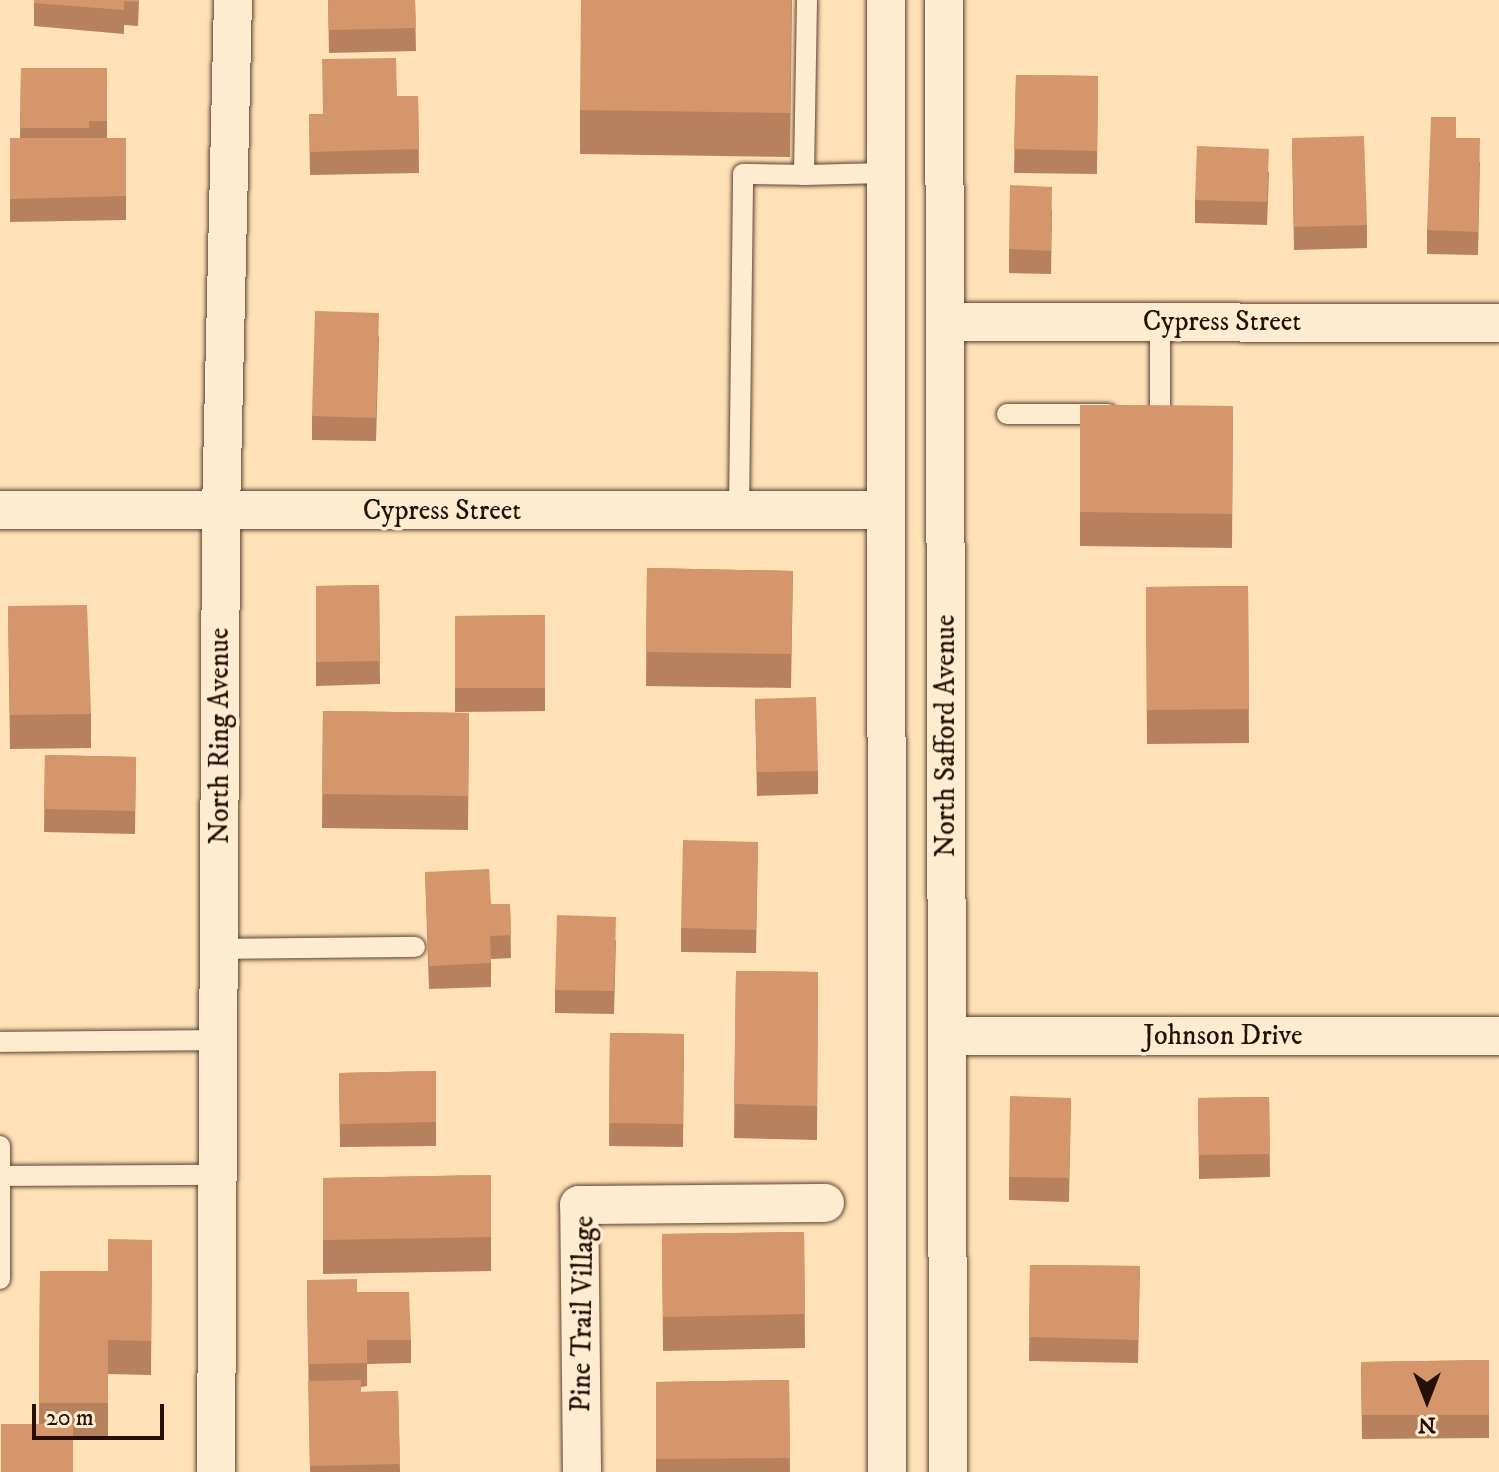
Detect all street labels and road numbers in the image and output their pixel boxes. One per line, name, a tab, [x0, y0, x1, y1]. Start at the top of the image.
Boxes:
street label: Cypress Street	[1143, 305, 1301, 339]
street label: Cypress Street	[363, 494, 521, 528]
street label: North Safford Avenue	[929, 615, 963, 857]
street label: North Ring Avenue	[203, 628, 237, 844]
street label: Johnson Drive	[1143, 1019, 1303, 1053]
street label: Pine Trail Village	[564, 1215, 602, 1413]

